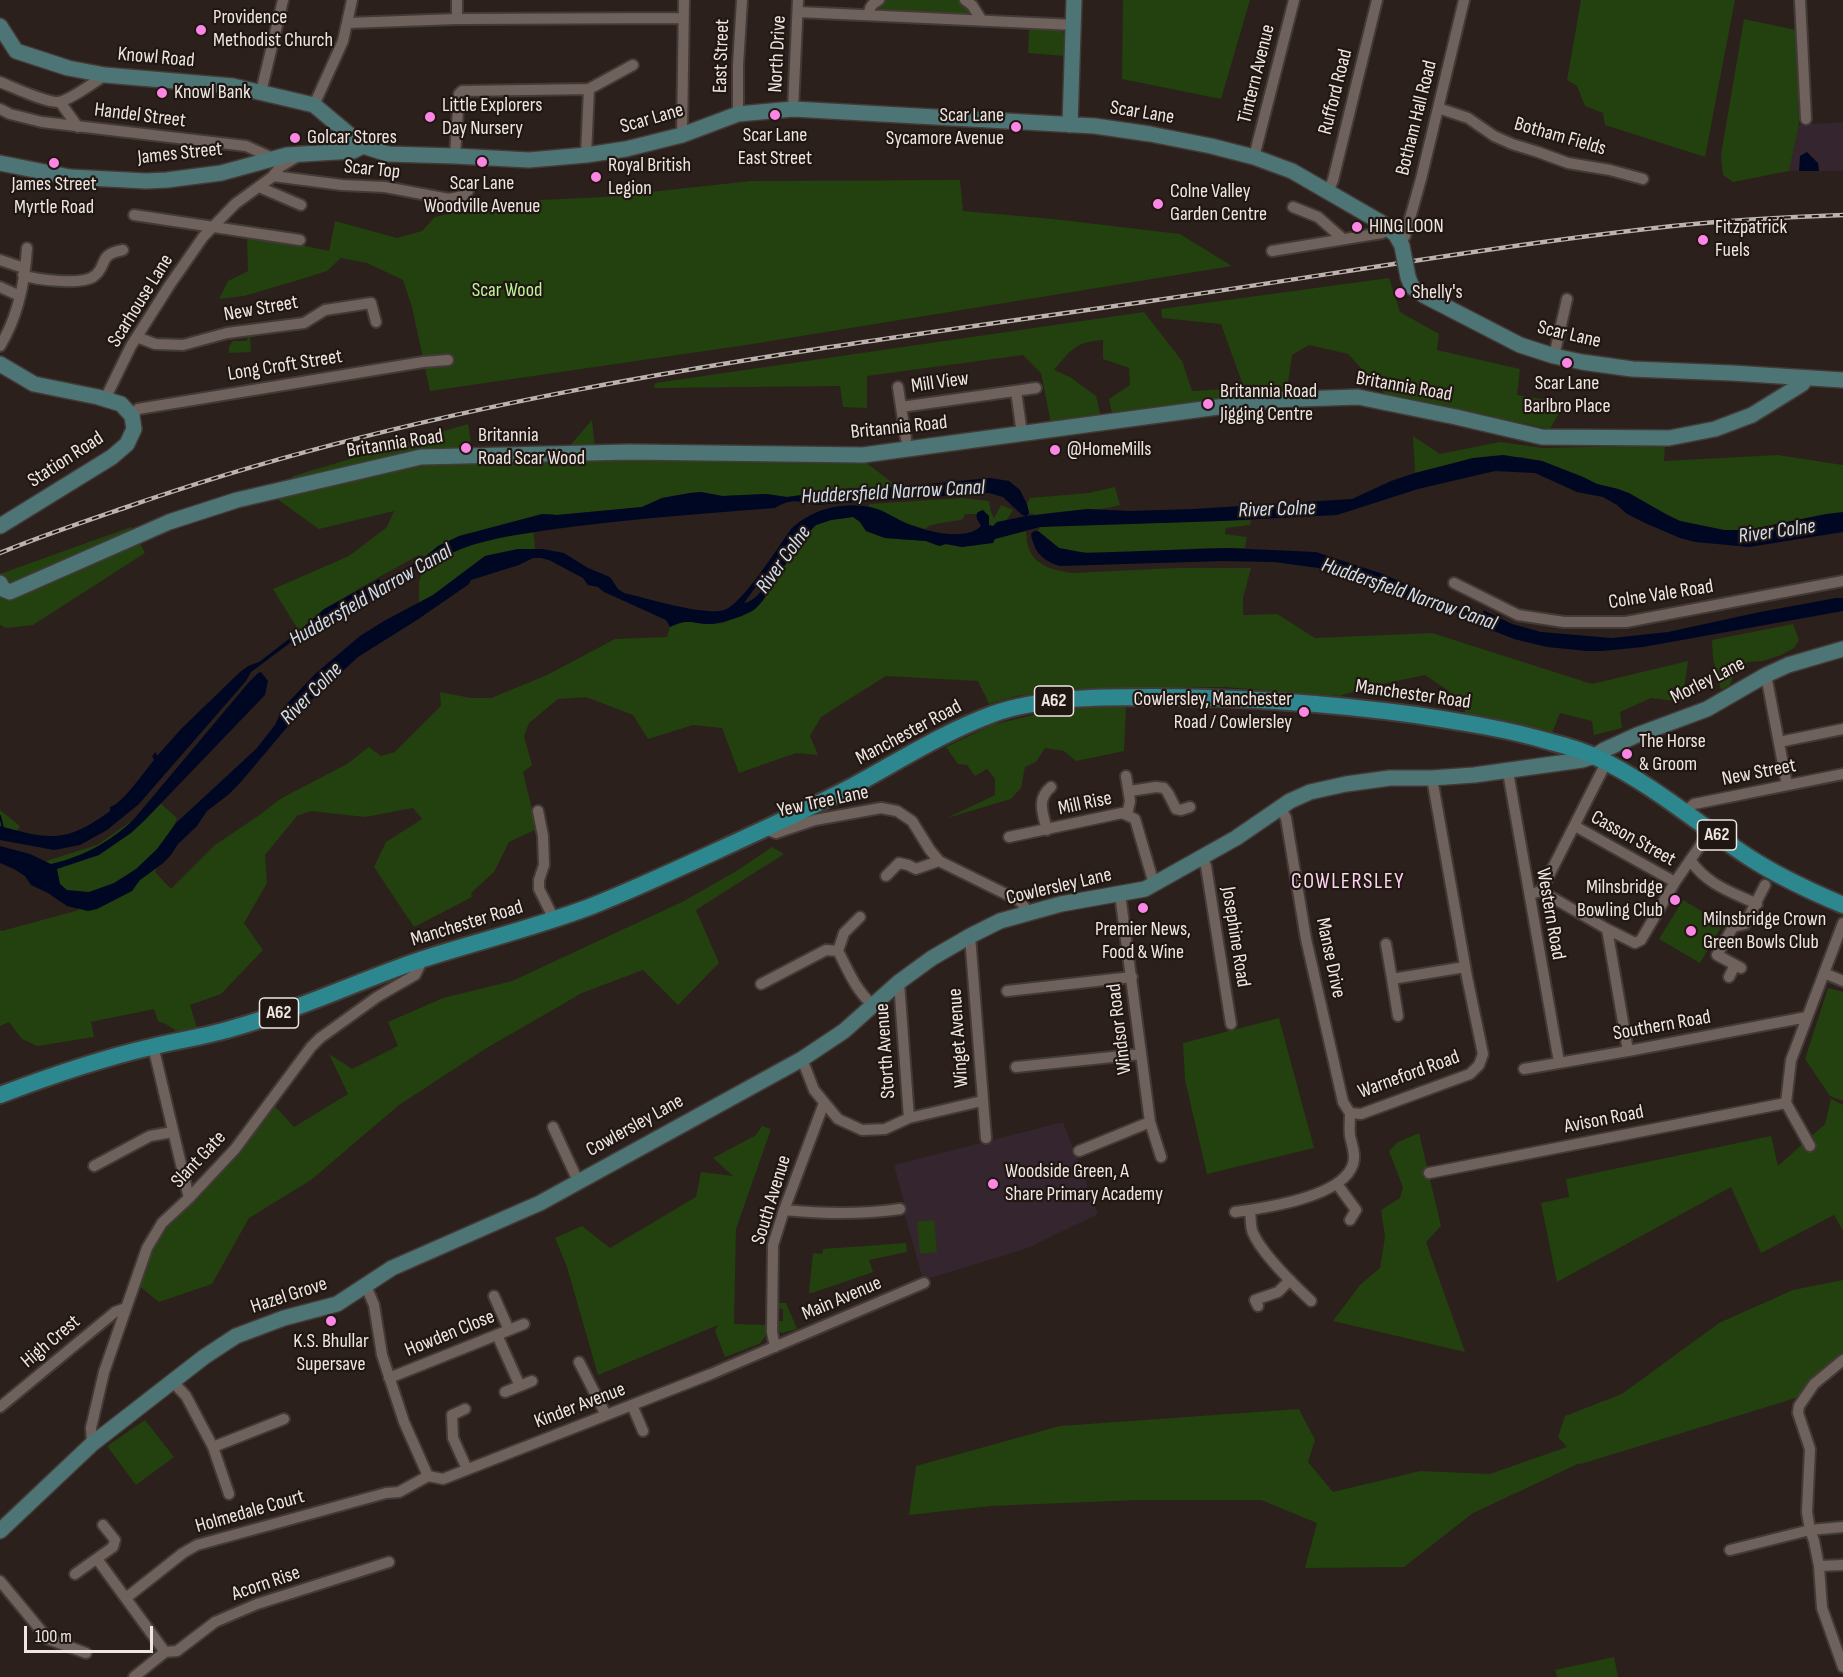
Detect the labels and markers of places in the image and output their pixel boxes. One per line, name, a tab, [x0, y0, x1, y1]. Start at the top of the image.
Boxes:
place label: Providence Methodist Church	[213, 6, 333, 53]
marker: Providence Methodist Church	[194, 23, 208, 37]
place label: Knowl Bank	[174, 81, 251, 105]
marker: Knowl Bank	[155, 86, 169, 100]
place label: Little Explorers Day Nursery	[442, 94, 542, 141]
place label: Scar Lane Sycamore Avenue	[886, 104, 1004, 151]
marker: Scar Lane East Street	[768, 108, 782, 122]
marker: Little Explorers Day Nursery	[423, 110, 437, 124]
marker: Scar Lane Sycamore Avenue	[1009, 120, 1023, 134]
place label: Scar Lane East Street	[738, 124, 812, 171]
place label: Golcar Stores	[307, 126, 397, 150]
marker: Golcar Stores	[288, 131, 302, 145]
place label: Royal British Legion	[608, 154, 691, 201]
marker: Scar Lane Woodville Avenue	[475, 155, 489, 169]
marker: James Street Myrtle Road	[47, 156, 61, 170]
marker: Royal British Legion	[589, 170, 603, 184]
place label: Scar Lane Woodville Avenue	[424, 172, 540, 219]
place label: James Street Myrtle Road	[11, 173, 97, 220]
place label: Colne Valley Garden Centre	[1170, 180, 1267, 227]
marker: Colne Valley Garden Centre	[1151, 197, 1165, 211]
place label: HING LOON	[1369, 215, 1444, 239]
place label: Fitzpatrick Fuels	[1715, 216, 1787, 263]
marker: HING LOON	[1350, 220, 1364, 234]
marker: Fitzpatrick Fuels	[1696, 233, 1710, 247]
place label: Shelly's	[1412, 281, 1463, 305]
marker: Shelly's	[1393, 286, 1407, 300]
marker: Scar Lane Barlbro Place	[1560, 356, 1574, 370]
place label: Scar Lane Barlbro Place	[1523, 372, 1611, 419]
place label: Britannia Road Jigging Centre	[1220, 380, 1317, 427]
marker: Britannia Road Jigging Centre	[1201, 397, 1215, 411]
place label: Britannia Road Scar Wood	[478, 424, 585, 471]
place label: @HomeMills	[1067, 438, 1151, 462]
marker: Britannia Road Scar Wood	[459, 441, 473, 455]
marker: @HomeMills	[1048, 443, 1062, 457]
place label: Cowlersley, Manchester Road / Cowlersley	[1133, 688, 1292, 735]
marker: Cowlersley, Manchester Road / Cowlersley	[1297, 705, 1311, 719]
place label: The Horse & Groom	[1639, 730, 1706, 777]
marker: The Horse & Groom	[1620, 747, 1634, 761]
place label: Milnsbridge Bowling Club	[1577, 876, 1663, 923]
marker: Milnsbridge Bowling Club	[1668, 893, 1682, 907]
marker: Premier News, Food & Wine	[1136, 901, 1150, 915]
place label: Milnsbridge Crown Green Bowls Club	[1703, 908, 1826, 955]
place label: Premier News, Food & Wine	[1095, 918, 1191, 965]
marker: Milnsbridge Crown Green Bowls Club	[1684, 924, 1698, 938]
place label: Woodside Green, A Share Primary Academy	[1005, 1160, 1163, 1207]
marker: Woodside Green, A Share Primary Academy	[986, 1177, 1000, 1191]
marker: K.S. Bhullar Supersave	[324, 1314, 338, 1328]
place label: K.S. Bhullar Supersave	[293, 1330, 369, 1377]

